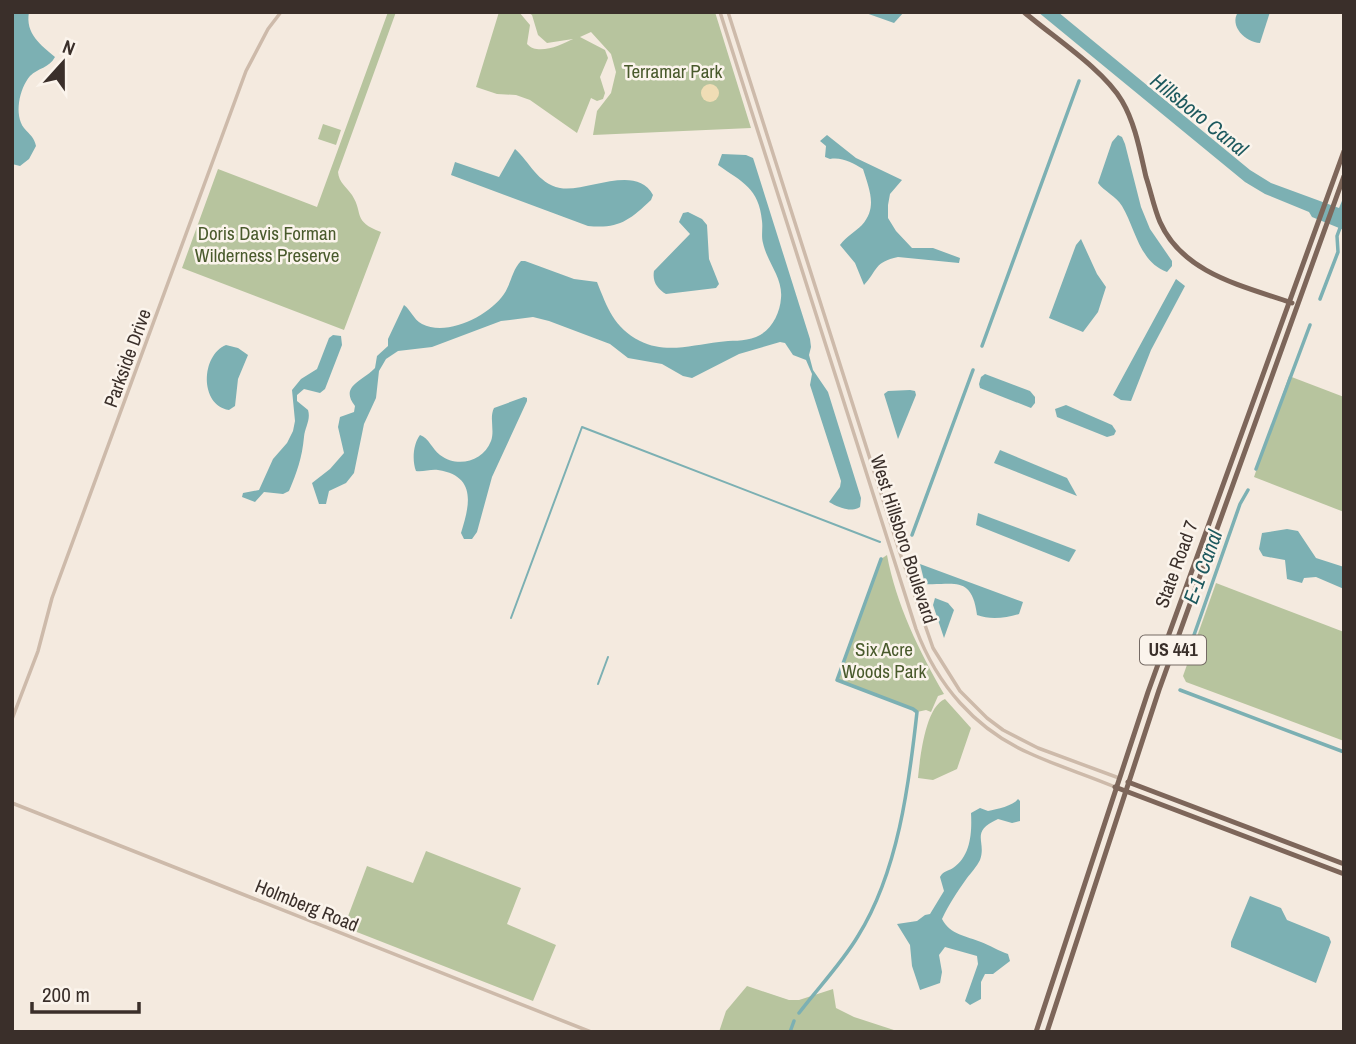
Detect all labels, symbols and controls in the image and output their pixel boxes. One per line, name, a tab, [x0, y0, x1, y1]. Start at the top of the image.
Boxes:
north arrow	[28, 28, 98, 98]
text: N	[59, 33, 79, 61]
park label: Terramar Park	[624, 58, 723, 84]
water label: Hillsboro Canal	[1144, 66, 1255, 164]
park label: Doris Davis Forman Wilderness Preserve	[195, 220, 339, 268]
street label: Parkside Drive	[97, 305, 157, 411]
street label: West Hillsboro Boulevard	[865, 452, 943, 626]
street label: State Road 7	[1148, 517, 1204, 611]
water label: E-1 Canal	[1176, 525, 1230, 608]
park label: Six Acre Woods Park	[842, 636, 927, 684]
road number: US 441	[1140, 636, 1206, 664]
street label: Holmberg Road	[252, 873, 362, 937]
scale bar	[32, 970, 138, 1014]
text: 200 m	[42, 980, 90, 1009]

